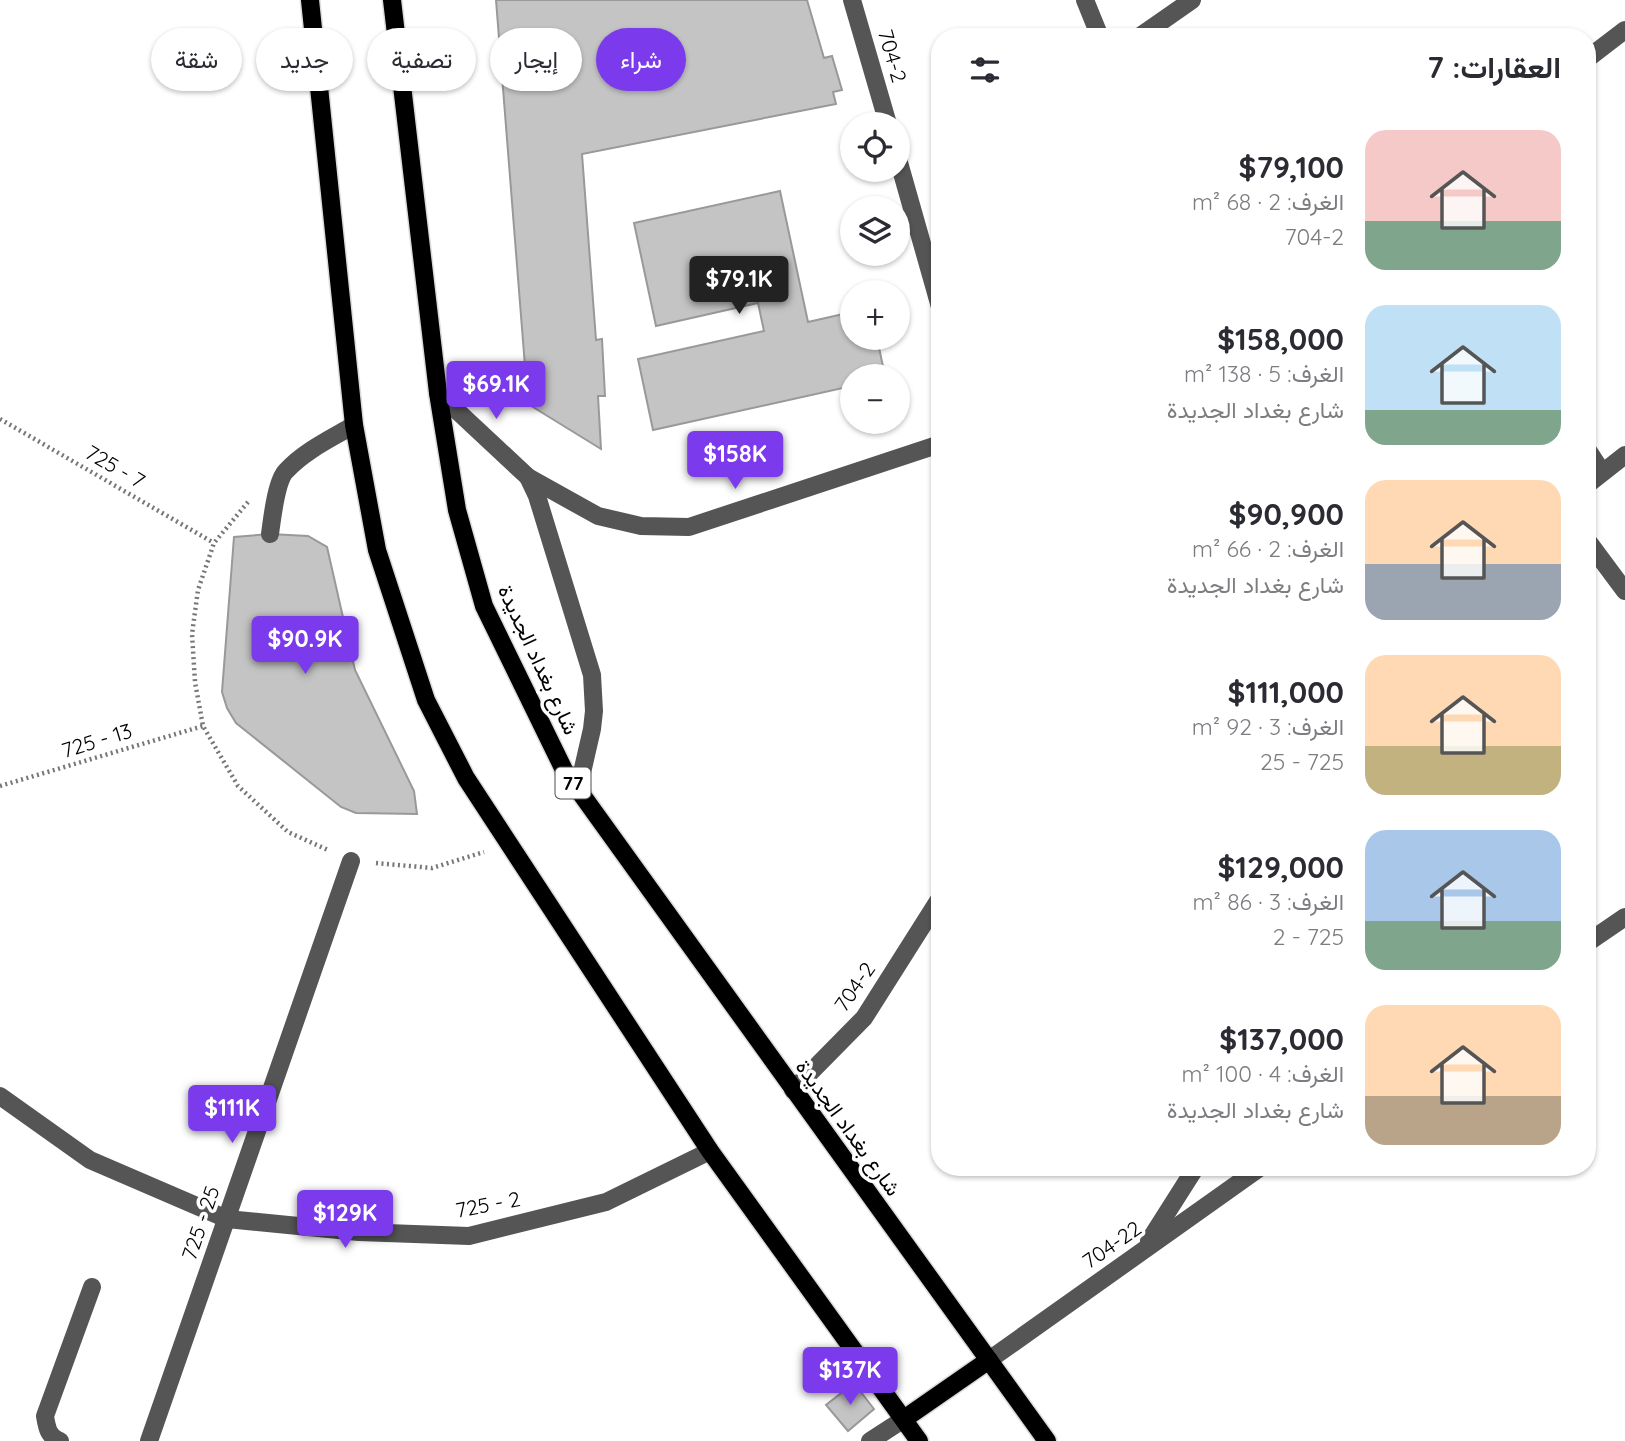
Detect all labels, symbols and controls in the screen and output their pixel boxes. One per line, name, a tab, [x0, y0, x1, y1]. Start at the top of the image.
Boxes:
street label: 704-2	[873, 26, 913, 85]
chip: شقة	[151, 28, 242, 91]
chip: جديد	[256, 28, 353, 91]
chip: تصفية	[367, 28, 476, 91]
chip: إيجار	[490, 28, 582, 91]
chip: شراء	[596, 28, 686, 91]
text: العقارات: 7	[1427, 48, 1561, 86]
icon: filters	[966, 51, 1004, 89]
map controls	[840, 112, 910, 434]
button: locate	[840, 112, 910, 182]
text: $79,100	[1239, 148, 1344, 186]
icon: home	[1421, 158, 1505, 242]
text: الغرف: 2 · 68 m²	[1192, 187, 1344, 216]
button: layers	[840, 196, 910, 266]
text: 704-2	[1285, 222, 1344, 251]
pin: $79.1K	[682, 256, 796, 316]
text: $79.1K	[705, 264, 773, 293]
button: +	[840, 280, 910, 350]
text: $158,000	[1217, 320, 1344, 358]
icon: home	[1421, 333, 1505, 417]
text: الغرف: 5 · 138 m²	[1184, 359, 1344, 388]
pin: $69.1K	[439, 362, 553, 421]
button: −	[840, 364, 910, 434]
text: $69.1K	[462, 369, 530, 398]
text: شارع بغداد الجديدة	[1167, 395, 1344, 424]
pin: $158K	[686, 432, 784, 491]
street label: 725 - 7	[81, 439, 150, 494]
text: $158K	[703, 439, 767, 468]
text: $90,900	[1229, 495, 1344, 533]
icon: home	[1421, 508, 1505, 592]
text: الغرف: 2 · 66 m²	[1192, 534, 1344, 563]
text: شارع بغداد الجديدة	[1167, 570, 1344, 599]
street label: شارع بغداد الجديدة	[491, 581, 585, 739]
pin: $90.9K	[248, 616, 362, 676]
text: $90.9K	[268, 624, 342, 653]
text: $111,000	[1228, 673, 1344, 711]
icon: home	[1421, 683, 1505, 767]
text: الغرف: 3 · 92 m²	[1192, 712, 1344, 741]
street label: 725 - 13	[58, 717, 135, 763]
text: 725 - 25	[1260, 747, 1344, 776]
road number: 77	[556, 768, 590, 798]
text: $129,000	[1217, 848, 1344, 886]
icon: home	[1421, 858, 1505, 942]
text: الغرف: 3 · 86 m²	[1193, 887, 1344, 916]
text: 725 - 2	[1273, 922, 1344, 951]
street label: 704-2	[828, 957, 880, 1016]
text: $137,000	[1219, 1020, 1344, 1058]
icon: home	[1421, 1033, 1505, 1117]
street label: شارع بغداد الجديدة	[789, 1054, 907, 1202]
text: الغرف: 4 · 100 m²	[1181, 1059, 1344, 1088]
pin: $111K	[183, 1086, 281, 1145]
text: $111K	[204, 1093, 260, 1122]
text: شارع بغداد الجديدة	[1167, 1095, 1344, 1124]
street label: 725 - 25	[175, 1182, 225, 1263]
street label: 725 - 2	[453, 1185, 522, 1223]
pin: $129K	[296, 1190, 394, 1250]
text: $129K	[313, 1198, 377, 1227]
street label: 704-22	[1077, 1215, 1146, 1274]
pin: $137K	[801, 1348, 899, 1407]
text: $137K	[819, 1355, 881, 1384]

